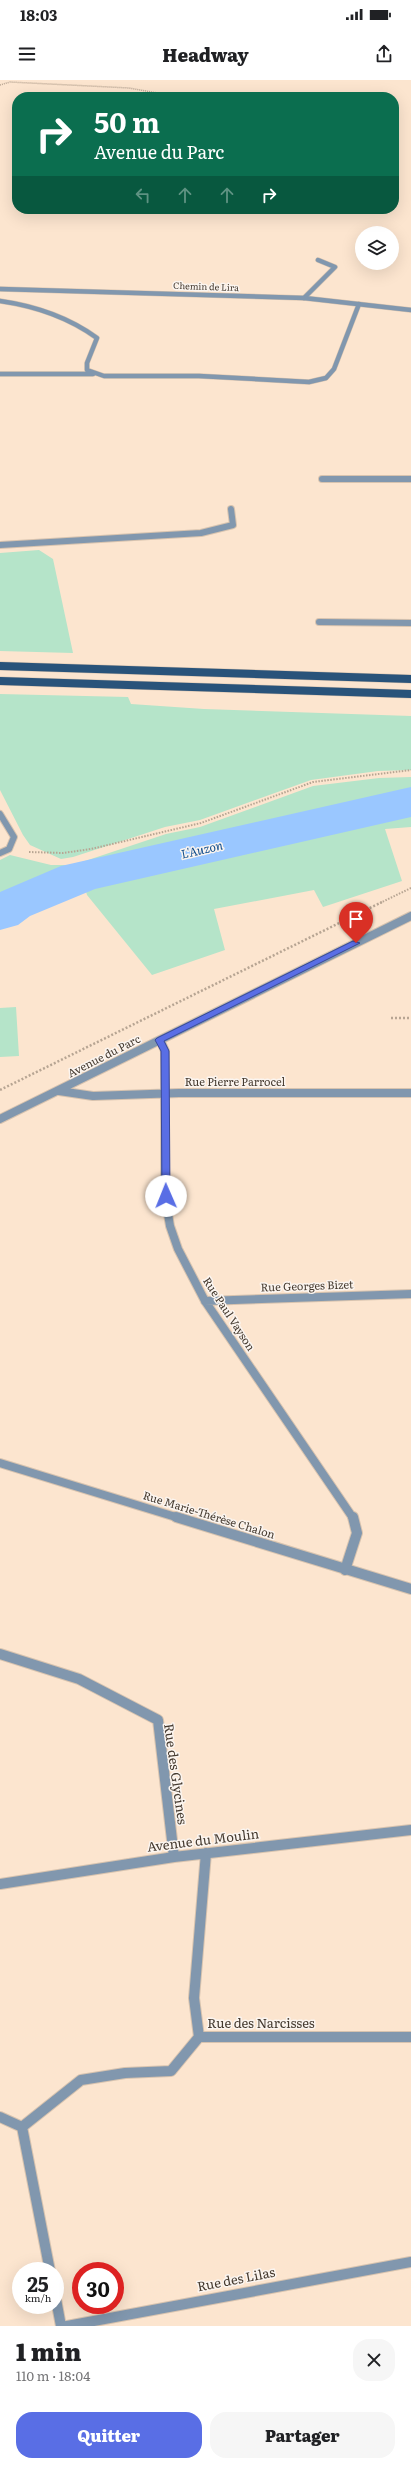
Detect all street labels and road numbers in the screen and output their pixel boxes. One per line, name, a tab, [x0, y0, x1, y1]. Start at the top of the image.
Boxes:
street label: Chemin de Lira	[173, 278, 239, 294]
street label: Avenue du Parc	[64, 1030, 143, 1080]
street label: Rue Pierre Parrocel	[185, 1073, 285, 1089]
street label: Rue Paul Vayson	[200, 1274, 260, 1353]
street label: Rue Georges Bizet	[260, 1275, 354, 1295]
street label: Rue Marie-Thérèse Chalon	[141, 1486, 277, 1542]
street label: Rue des Glycines	[160, 1722, 193, 1826]
street label: Avenue du Moulin	[146, 1823, 260, 1856]
street label: Rue des Narcisses	[207, 2013, 315, 2032]
street label: Rue des Lilas	[195, 2262, 277, 2295]

